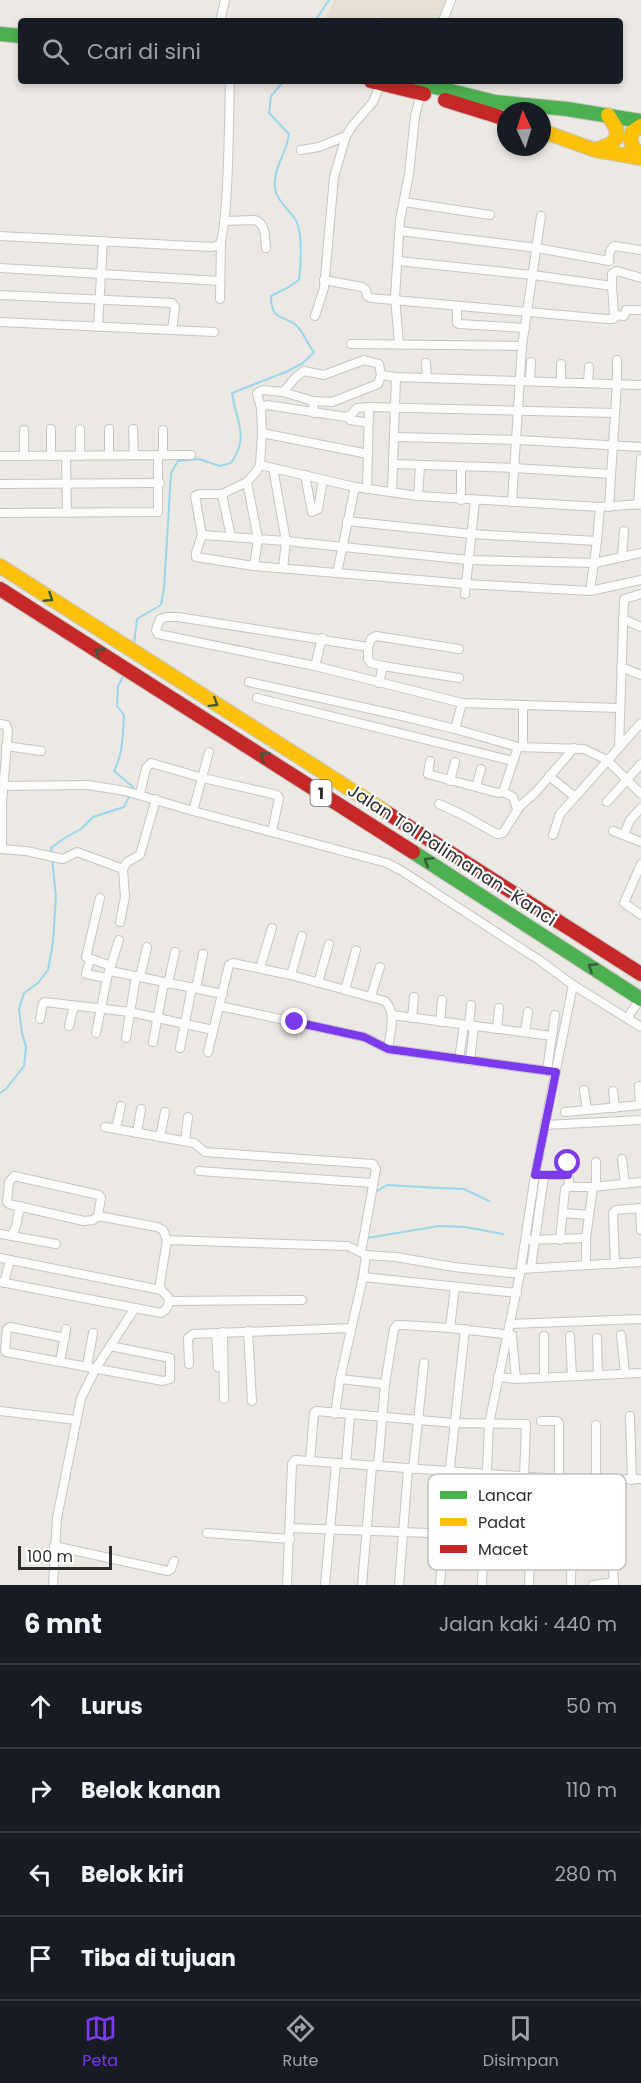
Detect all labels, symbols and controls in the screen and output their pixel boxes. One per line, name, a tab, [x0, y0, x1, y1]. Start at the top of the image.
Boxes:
search box	[18, 18, 623, 84]
icon: search	[39, 35, 72, 68]
text: Cari di sini	[87, 36, 201, 67]
north arrow	[497, 102, 551, 156]
one-way arrow	[43, 590, 54, 601]
one-way arrow	[95, 647, 105, 659]
one-way arrow	[208, 695, 218, 707]
one-way arrow	[260, 752, 271, 763]
street label: Jalan Tol Palimanan–Kanci	[343, 778, 562, 932]
road number: 1	[310, 780, 332, 806]
one-way arrow	[424, 857, 434, 869]
one-way arrow	[588, 962, 598, 974]
route end	[281, 1008, 307, 1034]
route start	[554, 1149, 580, 1175]
legend	[428, 1474, 626, 1570]
text: Lancar	[478, 1484, 532, 1507]
text: Padat	[478, 1511, 526, 1534]
text: Macet	[478, 1538, 528, 1561]
scale bar	[18, 1543, 112, 1570]
text: 100 m	[27, 1545, 73, 1568]
text: 6 mnt	[24, 1606, 102, 1642]
text: Jalan kaki · 440 m	[439, 1610, 617, 1638]
icon: ahead	[24, 1690, 57, 1723]
text: Lurus	[81, 1691, 143, 1722]
text: 50 m	[566, 1692, 617, 1720]
icon: right	[24, 1774, 57, 1807]
text: Belok kanan	[81, 1775, 221, 1806]
text: 110 m	[566, 1776, 617, 1804]
icon: left	[24, 1858, 57, 1891]
text: Belok kiri	[81, 1859, 184, 1890]
text: 280 m	[554, 1860, 617, 1888]
icon: arrive	[24, 1942, 57, 1975]
text: Tiba di tujuan	[81, 1943, 236, 1974]
tab: Peta	[82, 2012, 118, 2073]
tab: Rute	[283, 2012, 318, 2073]
tab: Disimpan	[483, 2012, 559, 2073]

